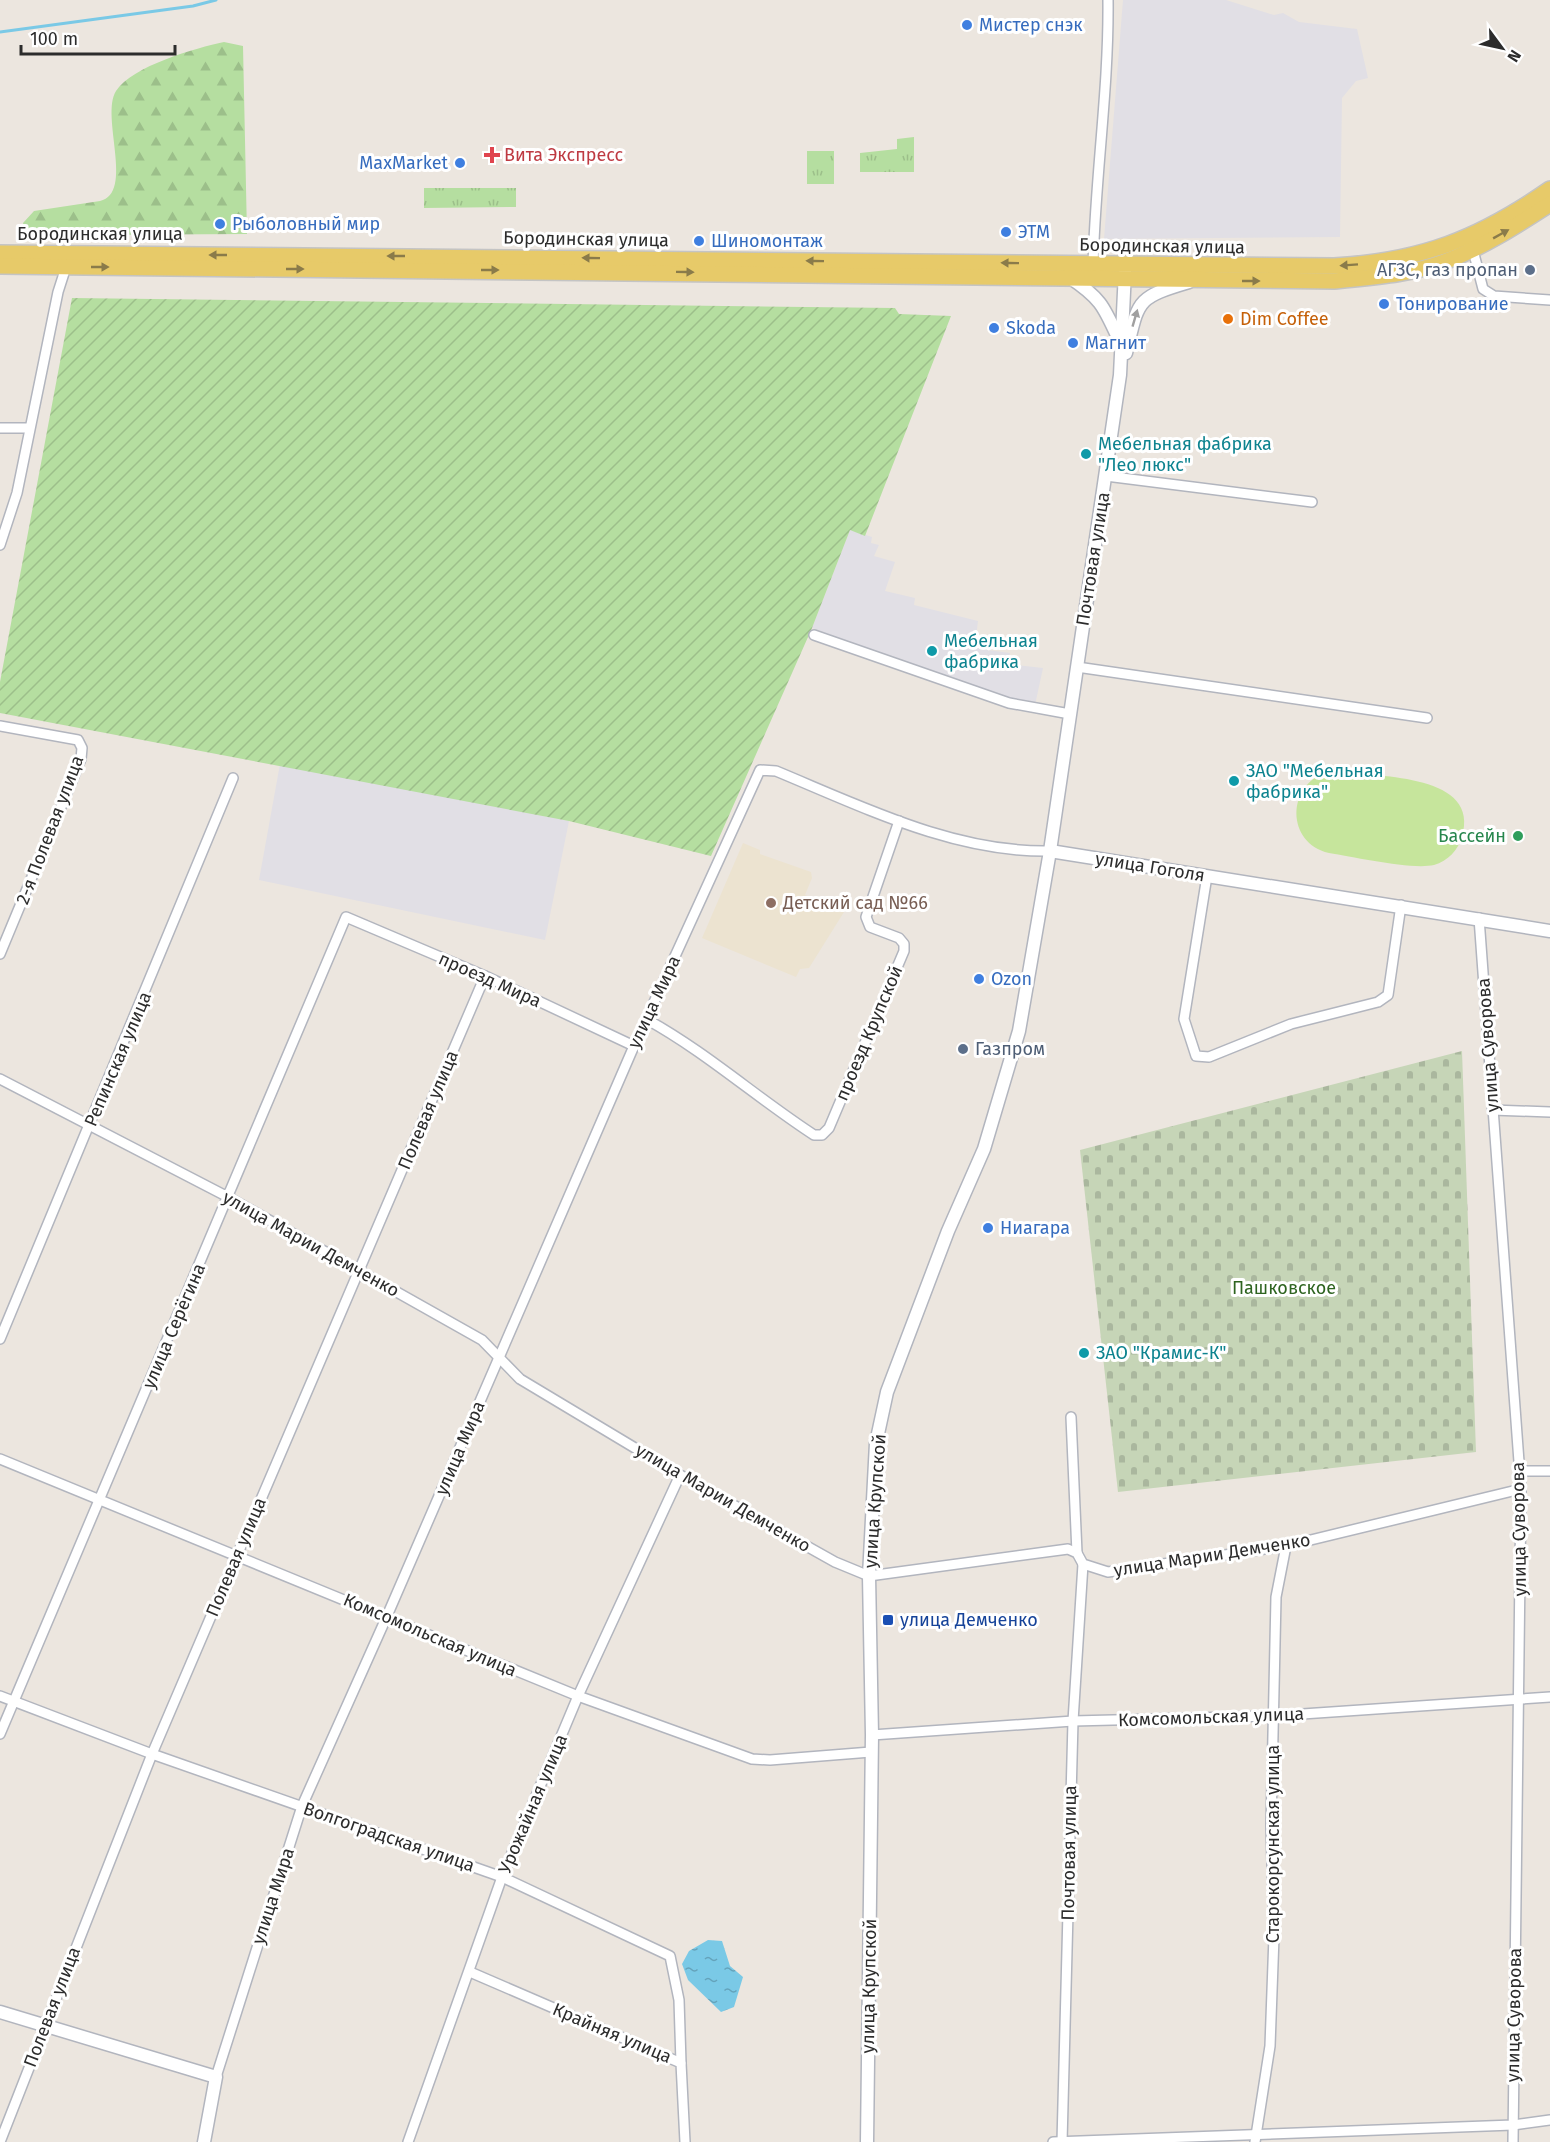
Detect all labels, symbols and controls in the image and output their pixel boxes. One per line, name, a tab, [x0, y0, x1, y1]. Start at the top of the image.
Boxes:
place label: Мистер снэк	[979, 14, 1083, 36]
scale bar	[21, 18, 176, 56]
marker: Мистер снэк	[960, 18, 974, 32]
north arrow	[1472, 18, 1532, 78]
text: 100 m	[30, 28, 78, 50]
text: N	[1503, 46, 1525, 66]
place label: Вита Экспресс	[504, 144, 624, 166]
marker: Вита Экспресс	[485, 148, 499, 162]
place label: MaxMarket	[359, 152, 448, 174]
marker: MaxMarket	[453, 156, 467, 170]
place label: Рыболовный мир	[232, 213, 380, 235]
marker: Рыболовный мир	[213, 217, 227, 231]
place label: ЭТМ	[1018, 221, 1050, 243]
street label: Бородинская улица	[17, 223, 183, 245]
marker: ЭТМ	[999, 225, 1013, 239]
street label: Бородинская улица	[503, 227, 669, 251]
one-way arrow	[1493, 229, 1510, 239]
place label: Шиномонтаж	[711, 230, 823, 252]
marker: Шиномонтаж	[692, 234, 706, 248]
street label: Бородинская улица	[1079, 234, 1245, 258]
one-way arrow	[208, 250, 227, 260]
one-way arrow	[386, 251, 405, 261]
one-way arrow	[581, 253, 600, 263]
one-way arrow	[806, 256, 825, 266]
one-way arrow	[1001, 258, 1020, 268]
place label: АГЗС, газ пропан	[1377, 259, 1518, 281]
one-way arrow	[1340, 260, 1359, 270]
one-way arrow	[91, 263, 110, 272]
marker: АГЗС, газ пропан	[1523, 263, 1537, 277]
one-way arrow	[286, 264, 305, 274]
one-way arrow	[481, 265, 500, 275]
one-way arrow	[676, 267, 695, 277]
one-way arrow	[1242, 276, 1261, 286]
place label: Тонирование	[1396, 293, 1509, 315]
marker: Тонирование	[1377, 297, 1391, 311]
place label: Dim Coffee	[1240, 308, 1329, 330]
one-way arrow	[1131, 309, 1140, 327]
marker: Dim Coffee	[1221, 312, 1235, 326]
place label: Skoda	[1006, 317, 1056, 339]
marker: Skoda	[987, 321, 1001, 335]
place label: Магнит	[1085, 332, 1147, 354]
marker: Магнит	[1066, 336, 1080, 350]
place label: Мебельная фабрика "Лео люкс"	[1098, 433, 1272, 476]
marker: Мебельная фабрика "Лео люкс"	[1079, 447, 1093, 461]
street label: Почтовая улица	[1072, 490, 1114, 628]
place label: Мебельная фабрика	[944, 630, 1038, 673]
marker: Мебельная фабрика	[925, 644, 939, 658]
street label: 2-я Полевая улица	[11, 752, 89, 908]
place label: ЗАО "Мебельная фабрика"	[1246, 760, 1384, 803]
marker: ЗАО "Мебельная фабрика"	[1227, 774, 1241, 788]
place label: Бассейн	[1438, 825, 1506, 847]
marker: Бассейн	[1511, 829, 1525, 843]
street label: улица Гоголя	[1094, 847, 1206, 887]
place label: Детский сад №66	[782, 892, 928, 914]
marker: Детский сад №66	[764, 896, 778, 910]
street label: проезд Мира	[435, 948, 545, 1012]
street label: улица Мира	[623, 952, 685, 1052]
street label: проезд Крупской	[831, 962, 907, 1104]
place label: Ozon	[991, 968, 1032, 990]
marker: Ozon	[972, 972, 986, 986]
street label: улица Суворова	[1472, 977, 1504, 1113]
street label: Репинская улица	[80, 988, 156, 1130]
place label: Газпром	[975, 1038, 1045, 1060]
marker: Газпром	[956, 1042, 970, 1056]
street label: Полевая улица	[393, 1047, 463, 1173]
street label: улица Марии Демченко	[219, 1186, 403, 1302]
place label: Ниагара	[1000, 1217, 1070, 1239]
marker: Ниагара	[981, 1221, 995, 1235]
street label: улица Серёгина	[138, 1260, 210, 1392]
park label: Пашковское	[1232, 1277, 1336, 1299]
place label: ЗАО "Крамис-К"	[1096, 1342, 1226, 1364]
marker: ЗАО "Крамис-К"	[1077, 1346, 1091, 1360]
street label: улица Мира	[430, 1398, 490, 1498]
street label: улица Крупской	[859, 1433, 891, 1569]
street label: улица Марии Демченко	[631, 1439, 815, 1557]
street label: улица Суворова	[1507, 1462, 1531, 1596]
street label: Полевая улица	[201, 1494, 271, 1620]
street label: улица Марии Демченко	[1112, 1529, 1312, 1581]
street label: Комсомольская улица	[340, 1589, 520, 1681]
place label: улица Демченко	[900, 1609, 1038, 1631]
marker: улица Демченко	[881, 1613, 895, 1627]
street label: Комсомольская улица	[1118, 1703, 1304, 1731]
street label: Урожайная улица	[494, 1731, 572, 1877]
street label: Старокорсунская улица	[1262, 1745, 1284, 1943]
street label: Почтовая улица	[1057, 1785, 1081, 1921]
street label: Волгоградская улица	[300, 1797, 478, 1877]
street label: улица Мира	[247, 1845, 299, 1947]
street label: улица Крупской	[857, 1918, 881, 2054]
street label: Полевая улица	[19, 1944, 85, 2070]
street label: улица Суворова	[1502, 1948, 1526, 2082]
street label: Крайняя улица	[549, 1998, 675, 2068]

